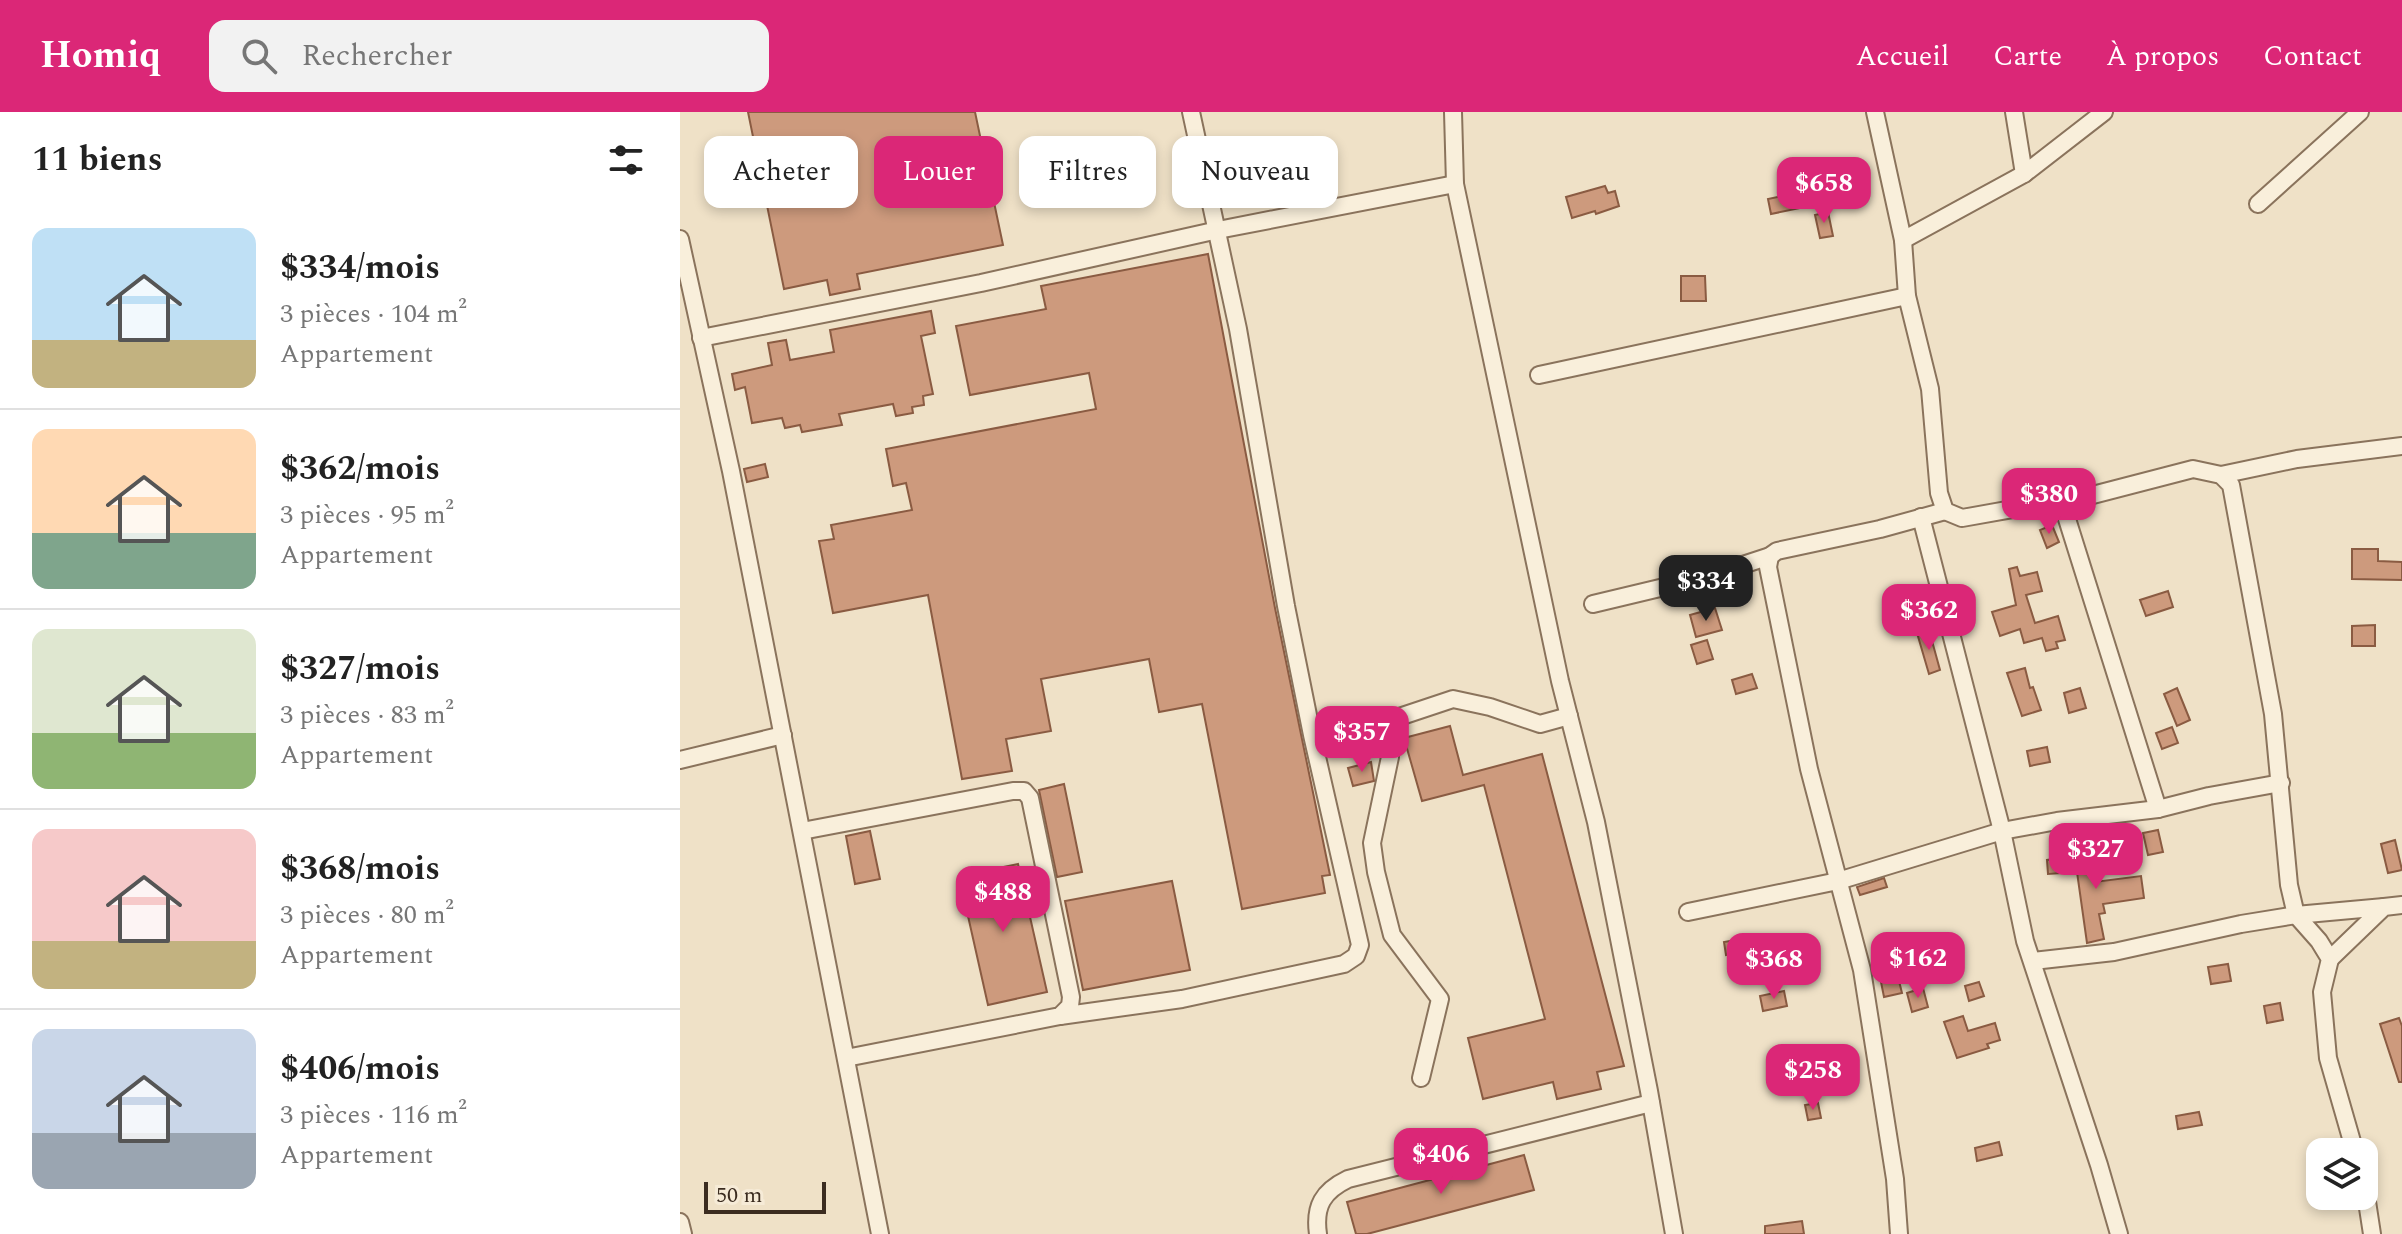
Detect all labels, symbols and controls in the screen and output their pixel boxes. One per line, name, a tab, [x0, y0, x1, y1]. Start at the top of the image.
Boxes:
search box	[209, 20, 769, 92]
text: Homiq	[40, 27, 161, 85]
text: Rechercher	[301, 33, 452, 79]
icon: search	[237, 34, 281, 78]
text: Accueil	[1856, 35, 1949, 78]
text: Carte	[1993, 35, 2062, 78]
text: À propos	[2106, 35, 2219, 78]
text: Contact	[2263, 35, 2362, 78]
text: 11 biens	[32, 134, 163, 186]
chip: Acheter	[704, 136, 858, 208]
chip: Louer	[874, 136, 1003, 208]
chip: Filtres	[1019, 136, 1156, 208]
chip: Nouveau	[1172, 136, 1338, 208]
icon: filters	[604, 138, 648, 182]
pin: $658	[1777, 157, 1871, 225]
text: $658	[1795, 163, 1853, 203]
text: $334/mois	[280, 242, 440, 294]
icon: home	[96, 260, 192, 356]
text: 3 pièces · 104 m²	[280, 294, 467, 334]
text: Appartement	[280, 334, 433, 374]
text: $362/mois	[280, 443, 440, 495]
icon: home	[96, 461, 192, 557]
pin: $380	[2002, 468, 2096, 536]
text: $380	[2020, 474, 2078, 514]
text: 3 pièces · 95 m²	[280, 495, 454, 535]
text: Appartement	[280, 535, 433, 575]
pin: $334	[1659, 555, 1753, 623]
text: $334	[1677, 561, 1735, 601]
pin: $362	[1882, 584, 1976, 652]
text: $362	[1900, 590, 1958, 630]
text: $327/mois	[280, 643, 440, 695]
icon: home	[96, 661, 192, 757]
text: 3 pièces · 83 m²	[280, 695, 454, 735]
pin: $357	[1315, 706, 1409, 774]
text: $357	[1333, 712, 1391, 752]
text: Appartement	[280, 735, 433, 775]
pin: $327	[2049, 823, 2143, 891]
text: $327	[2067, 829, 2125, 869]
text: $368/mois	[280, 843, 440, 895]
icon: home	[96, 861, 192, 957]
pin: $488	[956, 866, 1050, 934]
text: $488	[974, 872, 1032, 912]
text: 3 pièces · 80 m²	[280, 895, 454, 935]
pin: $162	[1871, 932, 1965, 1000]
pin: $368	[1727, 933, 1821, 1001]
text: Appartement	[280, 935, 433, 975]
text: $162	[1889, 938, 1947, 978]
text: $368	[1745, 939, 1803, 979]
text: $406/mois	[280, 1043, 440, 1095]
pin: $258	[1766, 1044, 1860, 1112]
text: $258	[1784, 1050, 1842, 1090]
icon: home	[96, 1061, 192, 1157]
text: 3 pièces · 116 m²	[280, 1095, 467, 1135]
pin: $406	[1394, 1128, 1488, 1196]
text: $406	[1412, 1134, 1470, 1174]
text: Appartement	[280, 1135, 433, 1175]
map controls	[2306, 1138, 2378, 1210]
button: layers	[2306, 1138, 2378, 1210]
scale bar	[704, 1178, 826, 1214]
text: 50 m	[716, 1179, 762, 1212]

